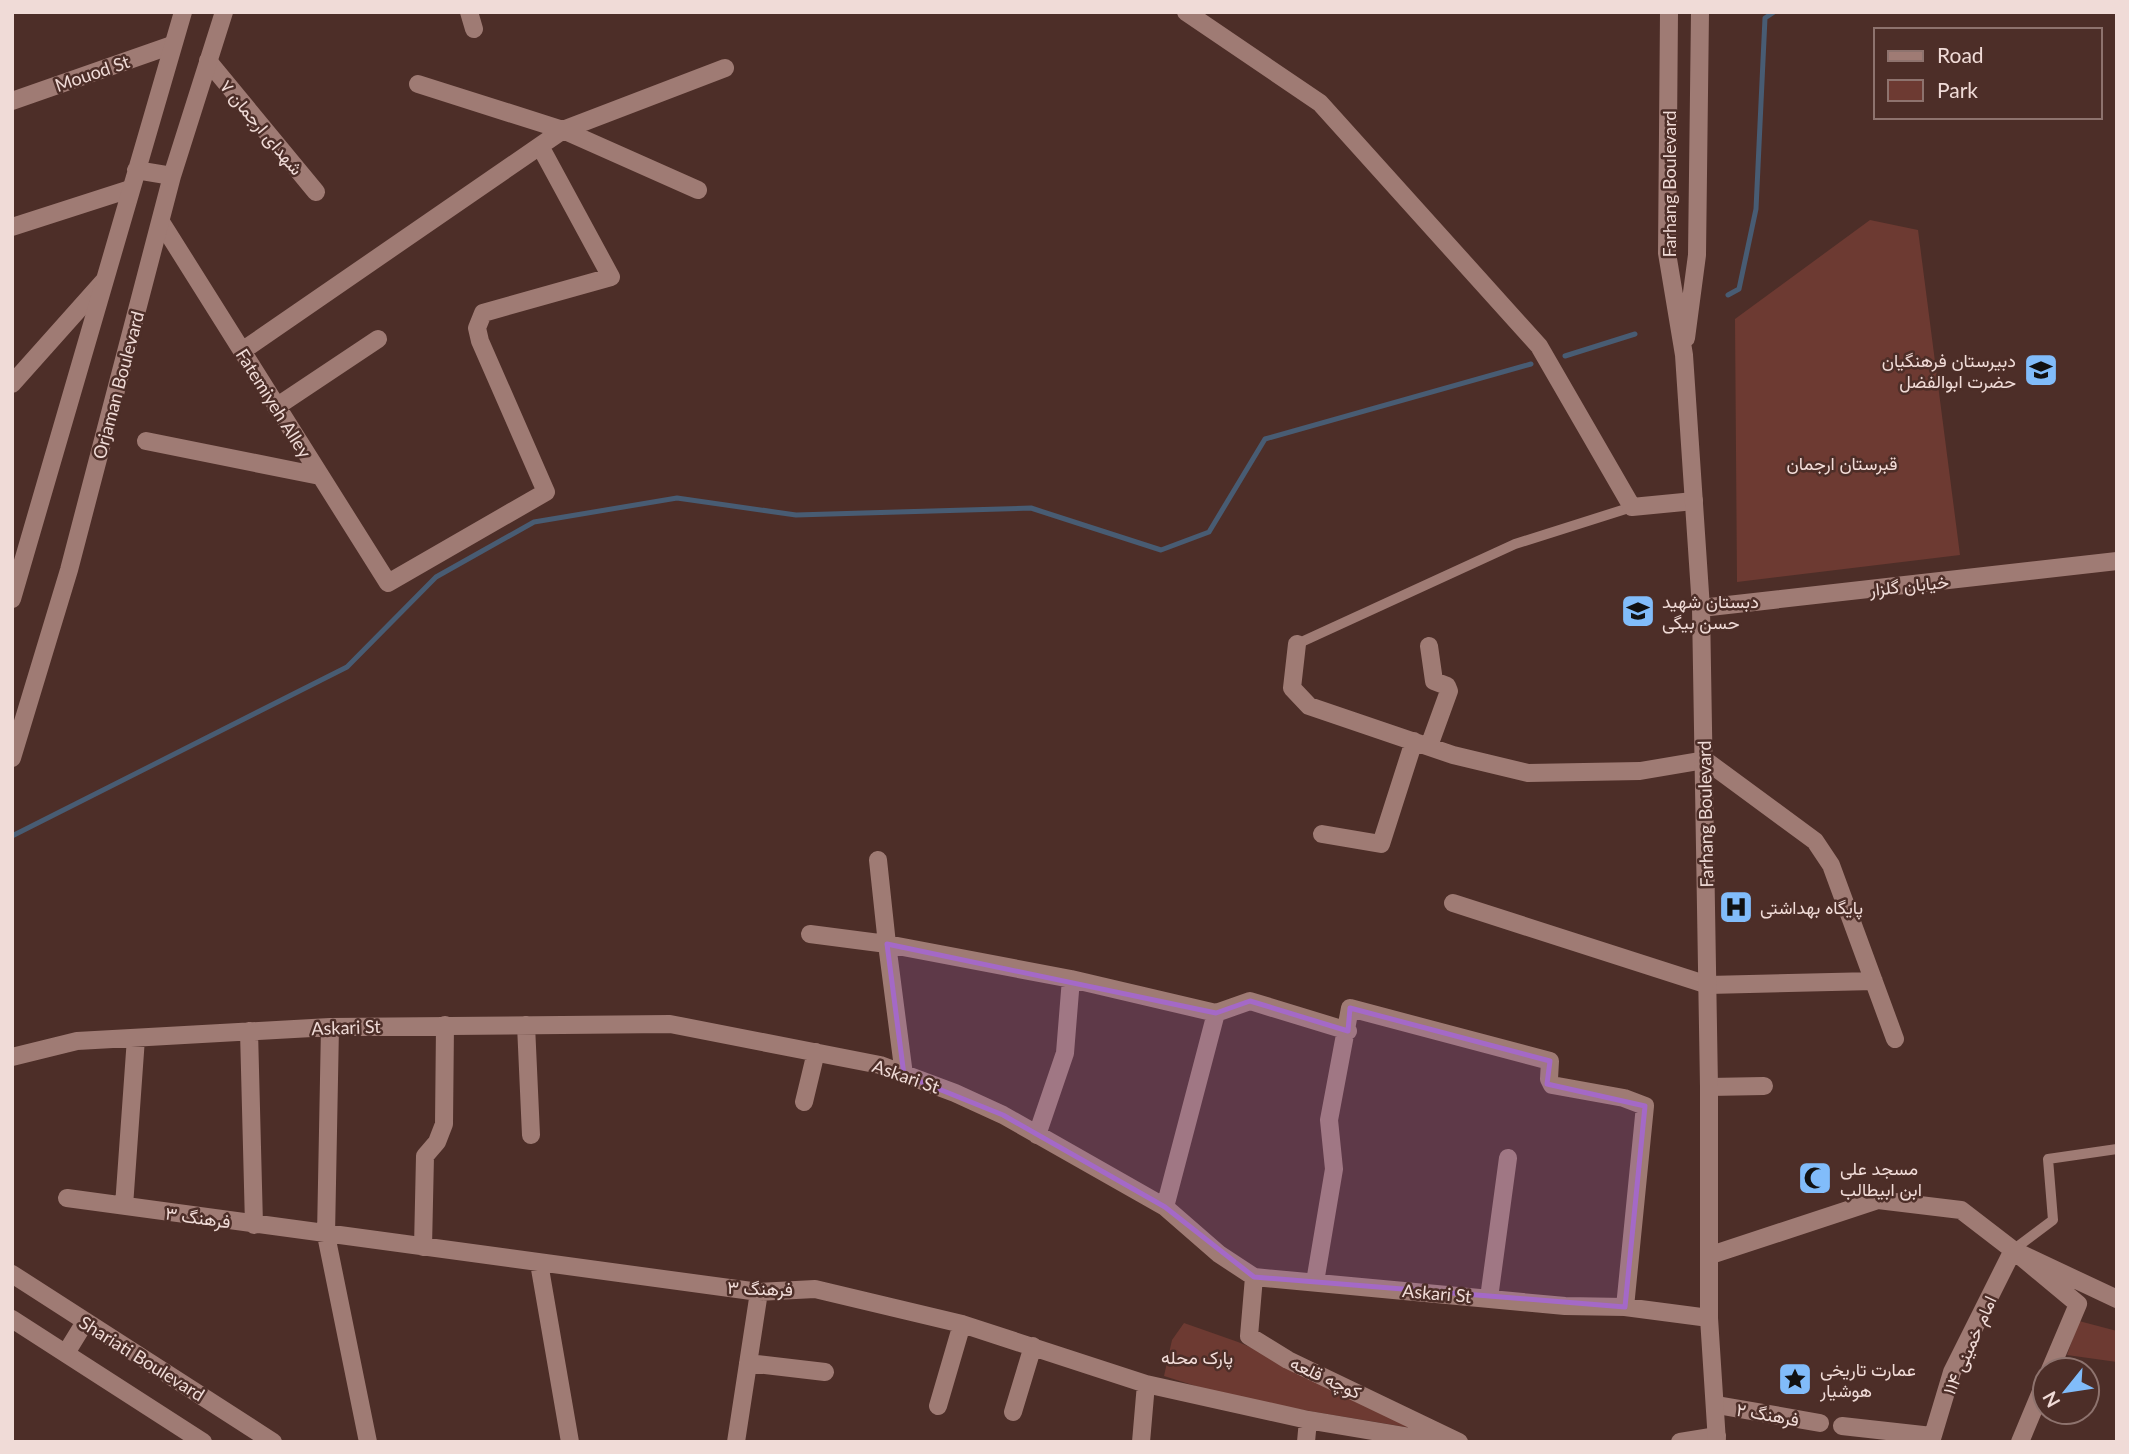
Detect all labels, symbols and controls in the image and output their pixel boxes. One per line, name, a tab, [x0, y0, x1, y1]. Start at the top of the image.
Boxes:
legend	[1874, 28, 2101, 119]
text: Road	[1937, 42, 1984, 67]
street label: Mouod St	[52, 50, 133, 96]
street label: شهدای ارجمان ۷	[215, 75, 308, 180]
text: Park	[1937, 77, 1978, 102]
street label: Farhang Boulevard	[1658, 110, 1680, 258]
street label: Orjaman Boulevard	[88, 309, 148, 461]
street label: Fatemiyeh Alley	[232, 344, 317, 462]
place label: دبیرستان فرهنگیان حضرت ابوالفضل	[1882, 349, 2016, 393]
school or university icon: دبیرستان فرهنگیان حضرت ابوالفضل	[2022, 351, 2060, 389]
park label: قبرستان ارجمان	[1787, 452, 1897, 475]
street label: خیابان گلزار	[1867, 570, 1950, 601]
place label: دبستان شهید حسن بیگی	[1662, 590, 1759, 634]
school or university icon: دبستان شهید حسن بیگی	[1619, 592, 1657, 630]
street label: Farhang Boulevard	[1693, 740, 1717, 888]
hospital icon: پایگاه بهداشتی	[1717, 888, 1755, 926]
place label: پایگاه بهداشتی	[1760, 896, 1863, 920]
street label: Askari St	[311, 1015, 382, 1039]
street label: Askari St	[870, 1054, 943, 1098]
place label: مسجد علی ابن ابیطالب	[1840, 1157, 1922, 1201]
mosque icon: مسجد علی ابن ابیطالب	[1796, 1159, 1834, 1197]
street label: فرهنگ ۳	[164, 1202, 232, 1233]
street label: فرهنگ ۳	[727, 1276, 793, 1301]
street label: Askari St	[1401, 1279, 1473, 1307]
street label: امام خمینی ۱۱۴	[1937, 1292, 2002, 1399]
street label: Shariati Boulevard	[75, 1311, 209, 1405]
park label: پارک محله	[1161, 1346, 1233, 1370]
street label: کوچه قلعه	[1286, 1351, 1365, 1405]
north arrow	[2031, 1356, 2101, 1426]
place label: عمارت تاریخی هوشیار	[1819, 1358, 1916, 1402]
place icon: عمارت تاریخی هوشیار	[1776, 1360, 1814, 1398]
text: N	[2037, 1388, 2064, 1412]
street label: فرهنگ ۲	[1735, 1398, 1801, 1431]

